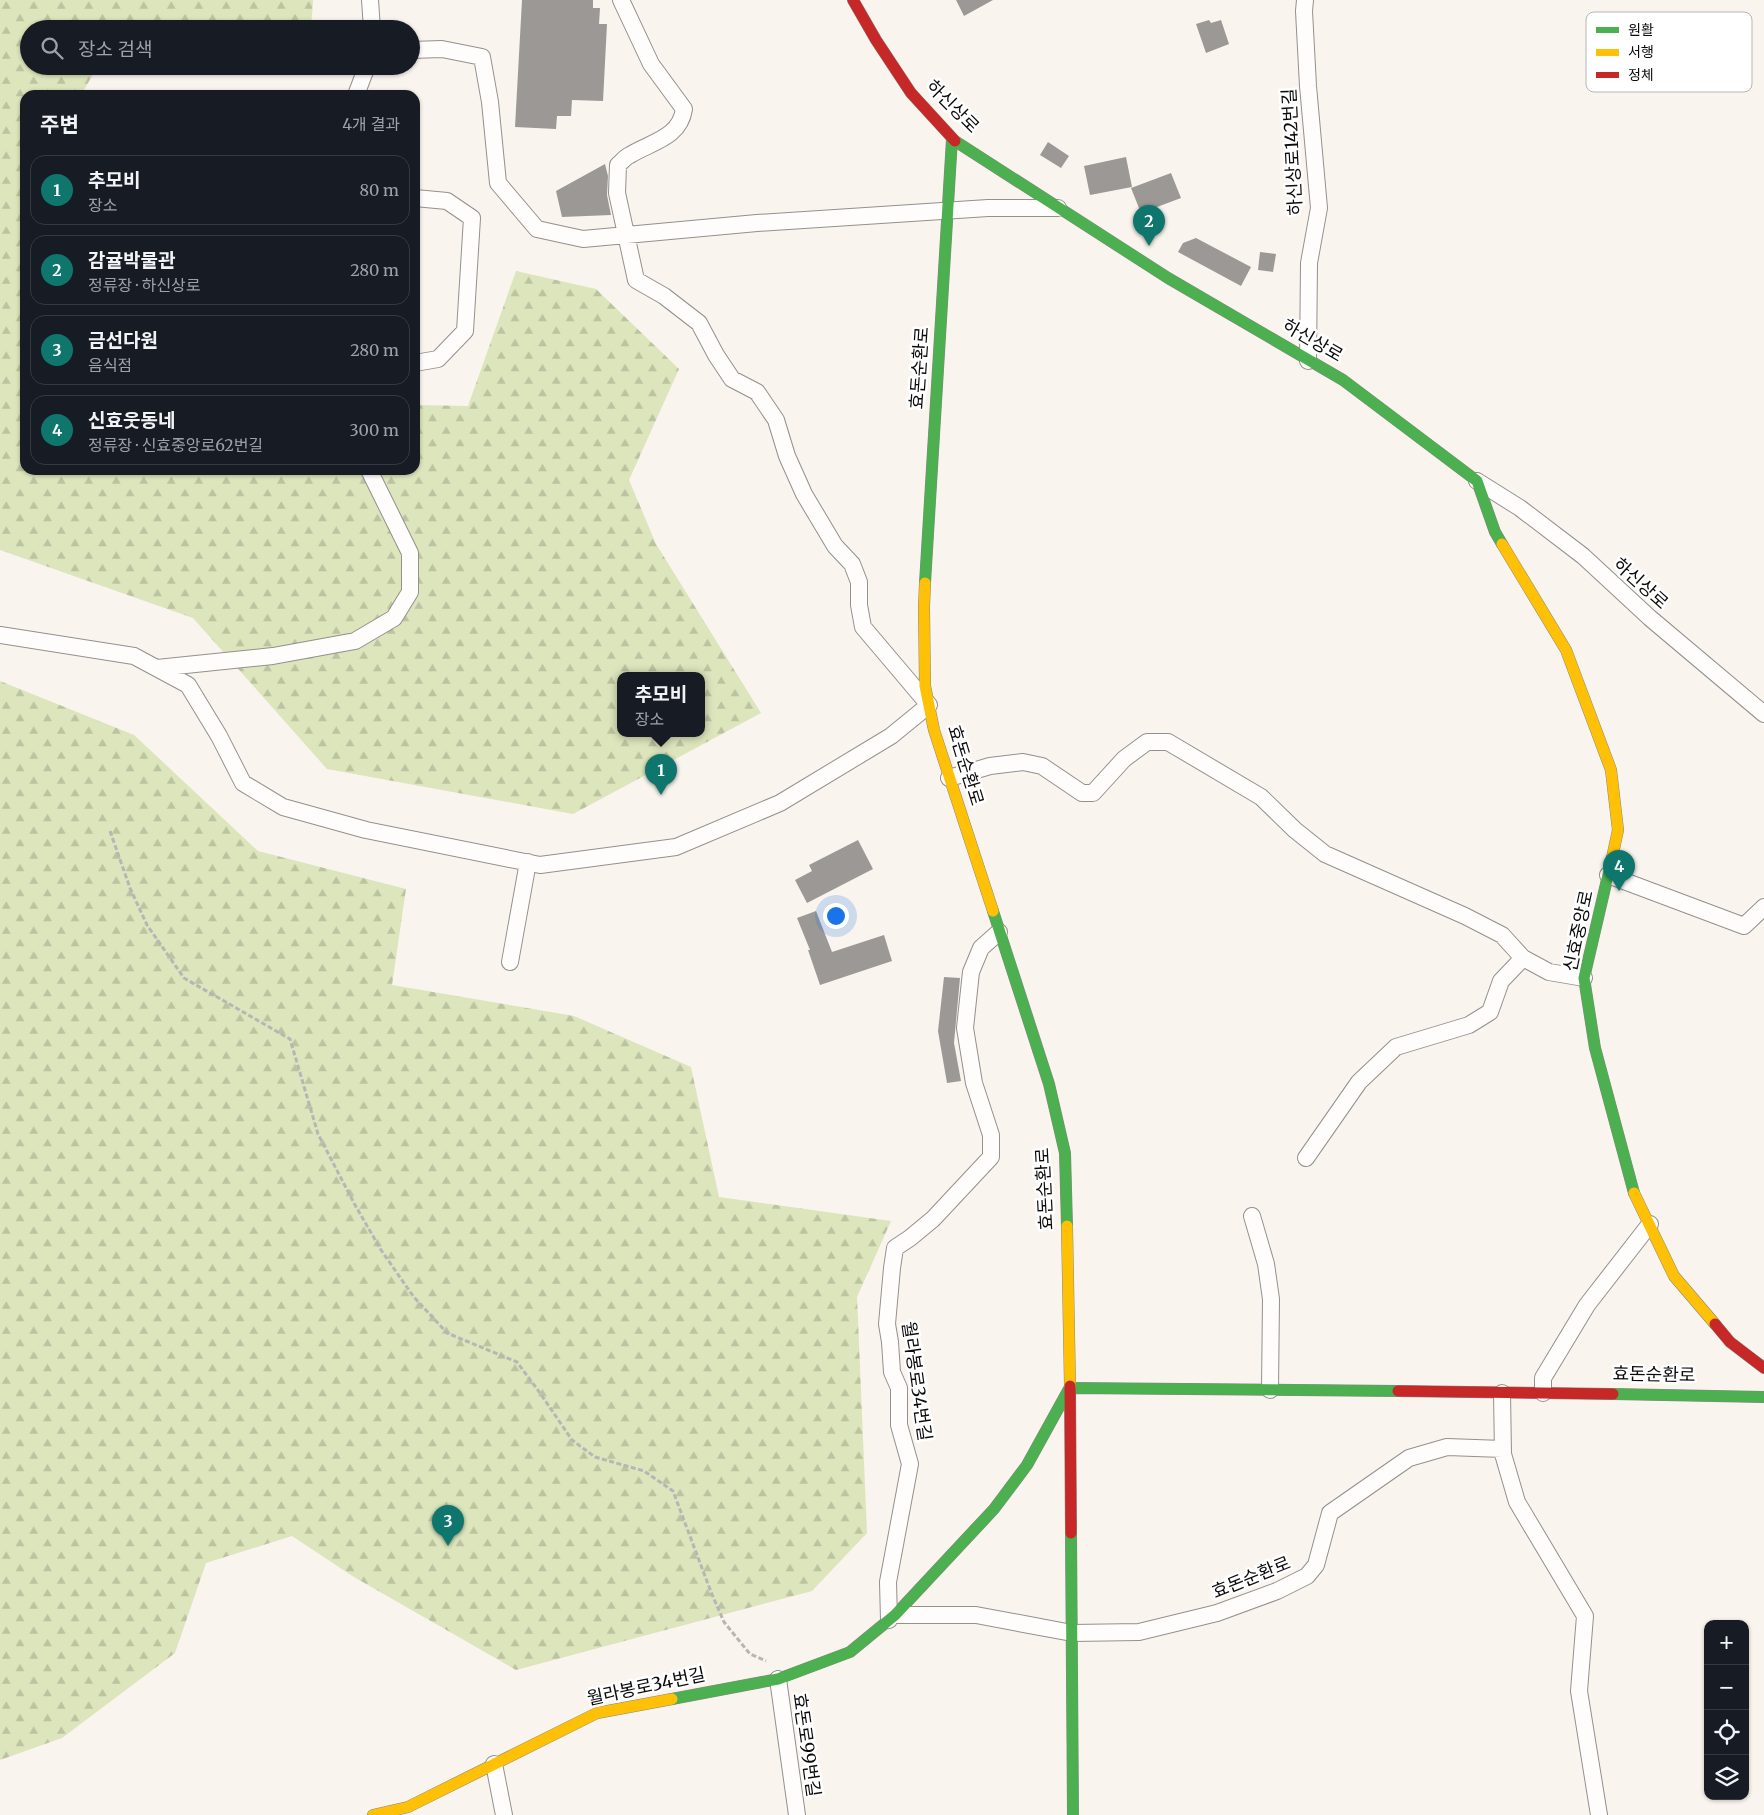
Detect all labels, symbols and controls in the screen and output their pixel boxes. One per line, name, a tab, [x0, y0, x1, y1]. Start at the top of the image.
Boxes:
legend	[1586, 12, 1752, 92]
search box	[20, 20, 420, 75]
text: 원활	[1628, 21, 1654, 39]
icon: search	[38, 34, 66, 62]
text: 장소 검색	[78, 37, 152, 61]
text: 서행	[1628, 43, 1654, 61]
text: 정체	[1628, 66, 1654, 84]
street label: 하신상로	[921, 74, 985, 138]
street label: 하신상로142번길	[1277, 88, 1307, 216]
text: 주변	[40, 111, 79, 138]
text: 4개 결과	[342, 114, 400, 134]
text: 추모비	[88, 168, 140, 192]
text: 1	[53, 180, 61, 200]
text: 80 m	[360, 180, 399, 200]
text: 장소	[88, 195, 117, 215]
pin: 2	[1133, 205, 1165, 246]
text: 감귤박물관	[88, 248, 175, 272]
text: 2	[52, 260, 62, 280]
text: 280 m	[350, 260, 399, 280]
text: 정류장 · 하신상로	[88, 275, 200, 295]
street label: 하신상로	[1279, 313, 1347, 367]
street label: 효돈순환로	[905, 326, 933, 410]
text: 금선다원	[88, 328, 158, 352]
text: 3	[52, 340, 62, 360]
text: 280 m	[350, 340, 399, 360]
text: 음식점	[88, 355, 132, 375]
text: 신효웃동네	[88, 408, 175, 432]
text: 4	[52, 420, 62, 440]
text: 300 m	[350, 420, 399, 440]
text: 정류장 · 신효중앙로62번길	[88, 435, 263, 455]
street label: 하신상로	[1609, 552, 1673, 614]
popup	[617, 672, 705, 737]
text: 추모비	[635, 682, 687, 706]
text: 장소	[635, 709, 664, 729]
street label: 효돈순환로	[943, 722, 989, 808]
pin: 1	[645, 754, 677, 795]
pin: 4	[1603, 850, 1635, 891]
street label: 신효중앙로	[1558, 888, 1598, 974]
your location	[823, 903, 849, 929]
street label: 효돈순환로	[1030, 1147, 1058, 1231]
street label: 월라봉로34번길	[897, 1320, 937, 1442]
street label: 효돈순환로	[1612, 1362, 1696, 1386]
pin: 3	[432, 1505, 464, 1546]
street label: 효돈순환로	[1208, 1551, 1294, 1603]
map controls	[1704, 1620, 1749, 1800]
button: +	[1704, 1620, 1749, 1665]
street label: 월라봉로34번길	[585, 1662, 707, 1710]
button: −	[1704, 1665, 1749, 1710]
street label: 효돈로99번길	[788, 1692, 826, 1798]
button: locate	[1704, 1710, 1749, 1755]
button: layers	[1704, 1755, 1749, 1800]

